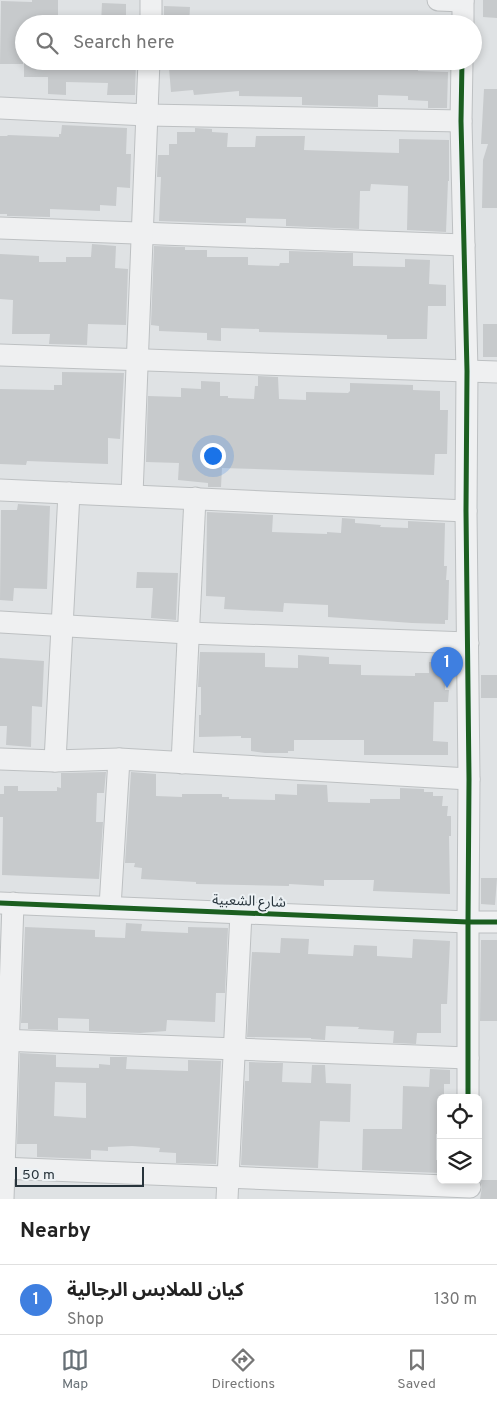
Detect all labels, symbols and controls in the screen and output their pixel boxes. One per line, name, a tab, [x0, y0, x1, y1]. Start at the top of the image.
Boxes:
search box	[15, 15, 482, 70]
icon: search	[33, 29, 61, 57]
text: Search here	[73, 31, 175, 55]
your location	[200, 443, 226, 469]
pin: 1	[431, 647, 463, 688]
street label: شارع الشعبية	[212, 892, 286, 913]
map controls	[437, 1094, 482, 1184]
button: locate	[437, 1094, 482, 1139]
button: layers	[437, 1139, 482, 1184]
scale bar	[15, 1164, 144, 1187]
text: 50 m	[22, 1167, 55, 1184]
text: Nearby	[20, 1218, 91, 1245]
text: كيان للملابس الرجالية	[67, 1279, 244, 1303]
text: 1	[33, 1290, 39, 1310]
text: 130 m	[434, 1290, 477, 1310]
text: Shop	[67, 1310, 104, 1330]
tab: Map	[61, 1346, 89, 1393]
tab: Directions	[211, 1346, 275, 1393]
tab: Saved	[397, 1346, 436, 1393]

